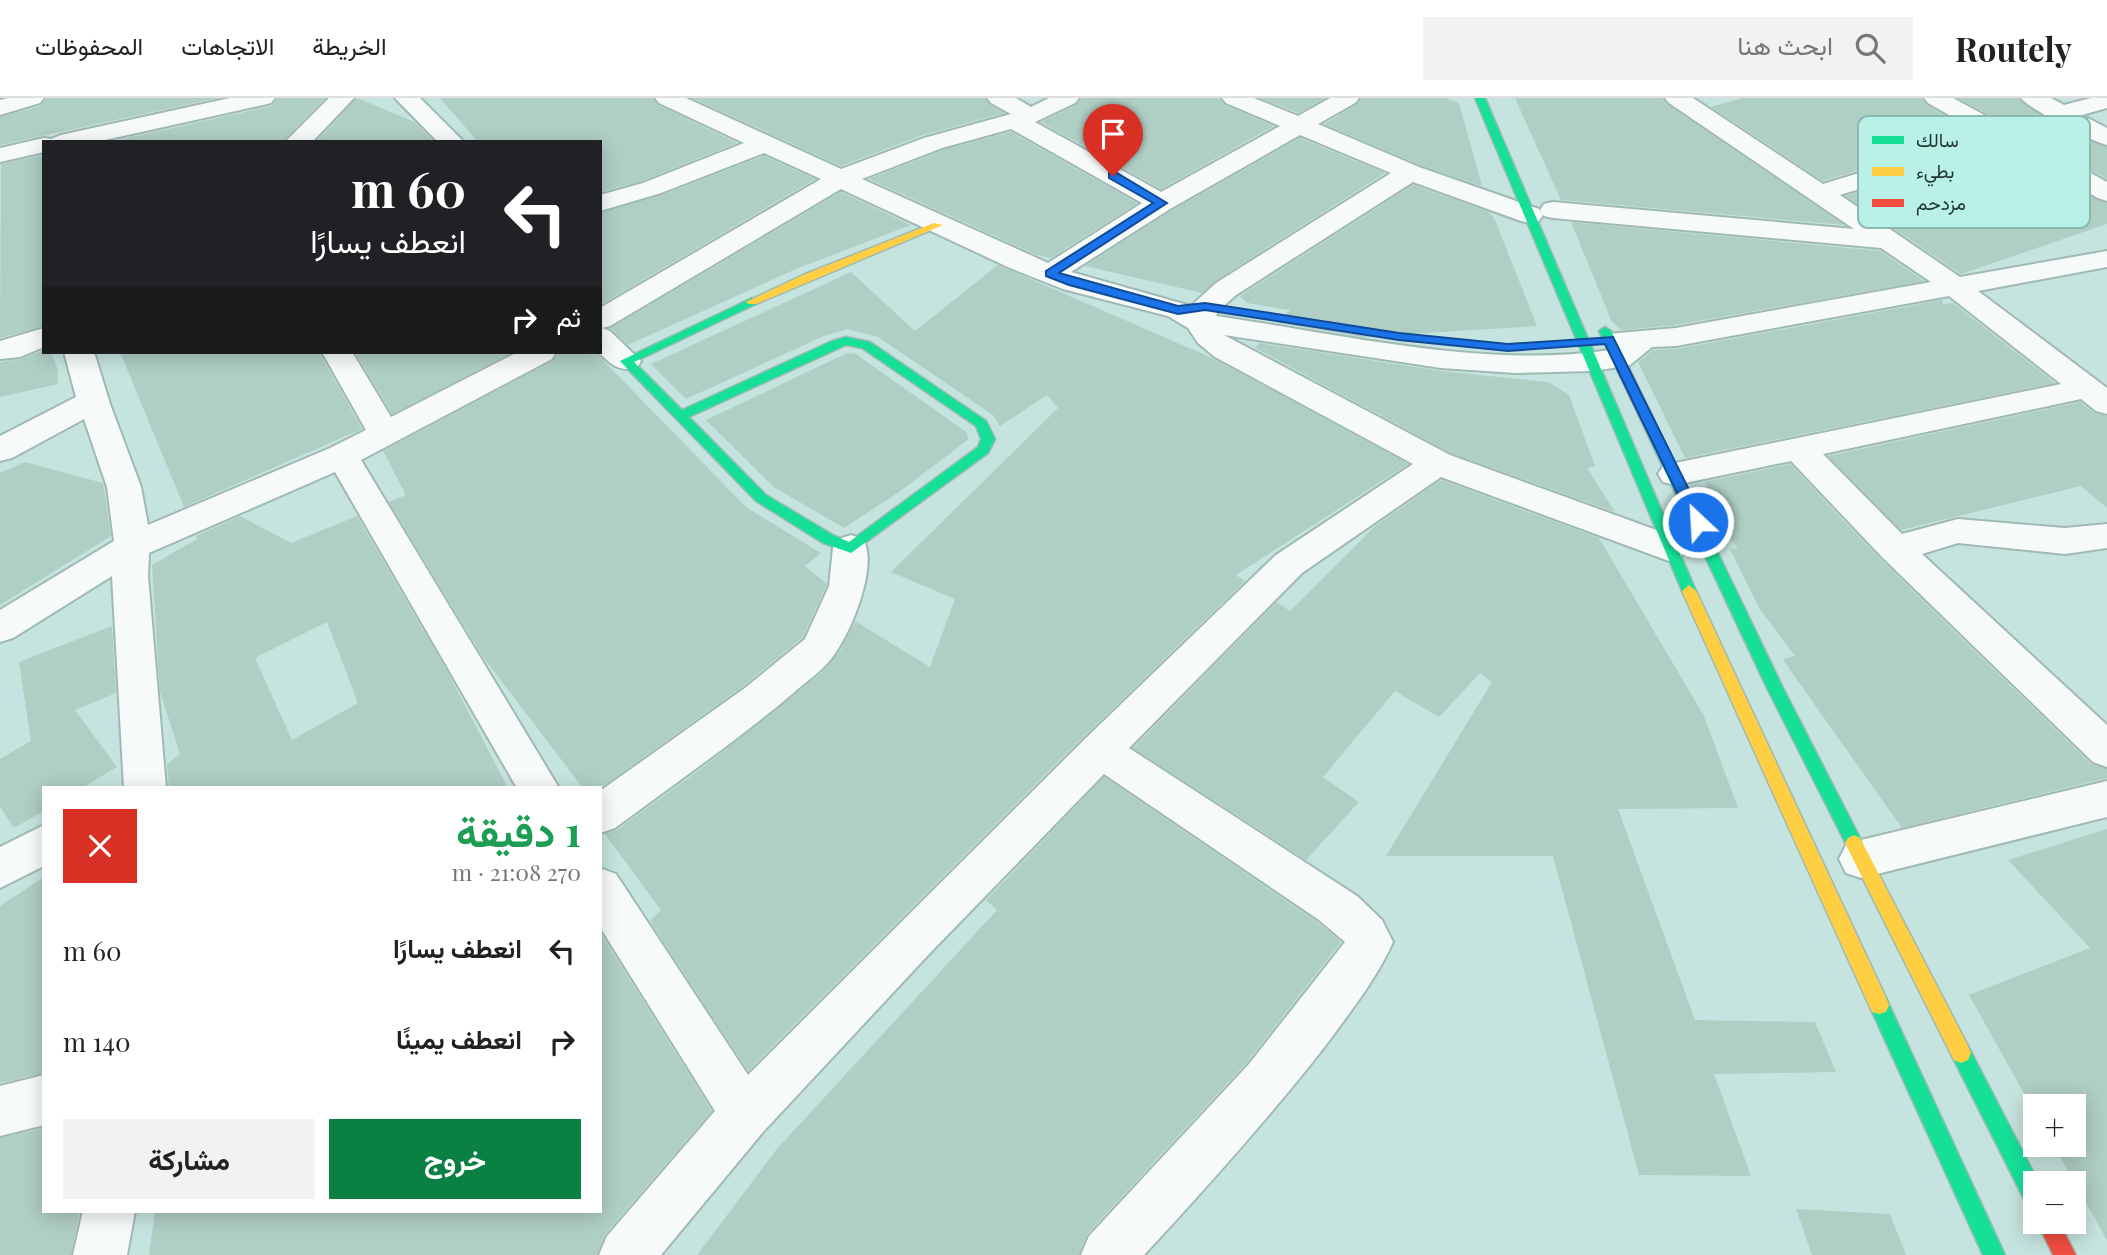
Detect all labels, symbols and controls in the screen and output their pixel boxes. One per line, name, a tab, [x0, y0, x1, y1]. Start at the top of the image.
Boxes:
search box	[1423, 17, 1913, 80]
text: Routely	[1955, 26, 2072, 70]
text: ابحث هنا	[1737, 27, 1833, 62]
text: المحفوظات	[35, 29, 143, 61]
text: الاتجاهات	[181, 29, 274, 61]
text: الخريطة	[312, 29, 387, 61]
icon: search	[1851, 29, 1889, 67]
pin	[1083, 104, 1143, 176]
icon: arrive	[1094, 115, 1132, 153]
legend	[1858, 116, 2090, 228]
text: سالك	[1916, 126, 1959, 152]
text: 60 m	[351, 155, 466, 220]
text: بطيء	[1916, 157, 1954, 187]
icon: left	[490, 168, 581, 259]
text: مزدحم	[1916, 189, 1966, 216]
text: انعطف يسارًا	[310, 218, 466, 261]
text: ثم	[557, 299, 581, 334]
icon: right	[505, 301, 543, 339]
position arrow	[1661, 485, 1735, 559]
text: 1 دقيقة	[456, 802, 581, 858]
button: close	[63, 809, 137, 883]
text: 270 m · 21:08	[452, 856, 581, 887]
text: انعطف يسارًا	[393, 930, 522, 965]
icon: left	[543, 932, 581, 970]
text: 60 m	[63, 933, 122, 968]
text: انعطف يمينًا	[396, 1021, 522, 1056]
icon: right	[543, 1023, 581, 1061]
text: 140 m	[63, 1024, 131, 1059]
map controls	[2023, 1094, 2086, 1234]
button: +	[2023, 1094, 2086, 1157]
button: مشاركة	[63, 1119, 315, 1199]
button: خروج	[329, 1119, 581, 1199]
button: −	[2023, 1171, 2086, 1234]

